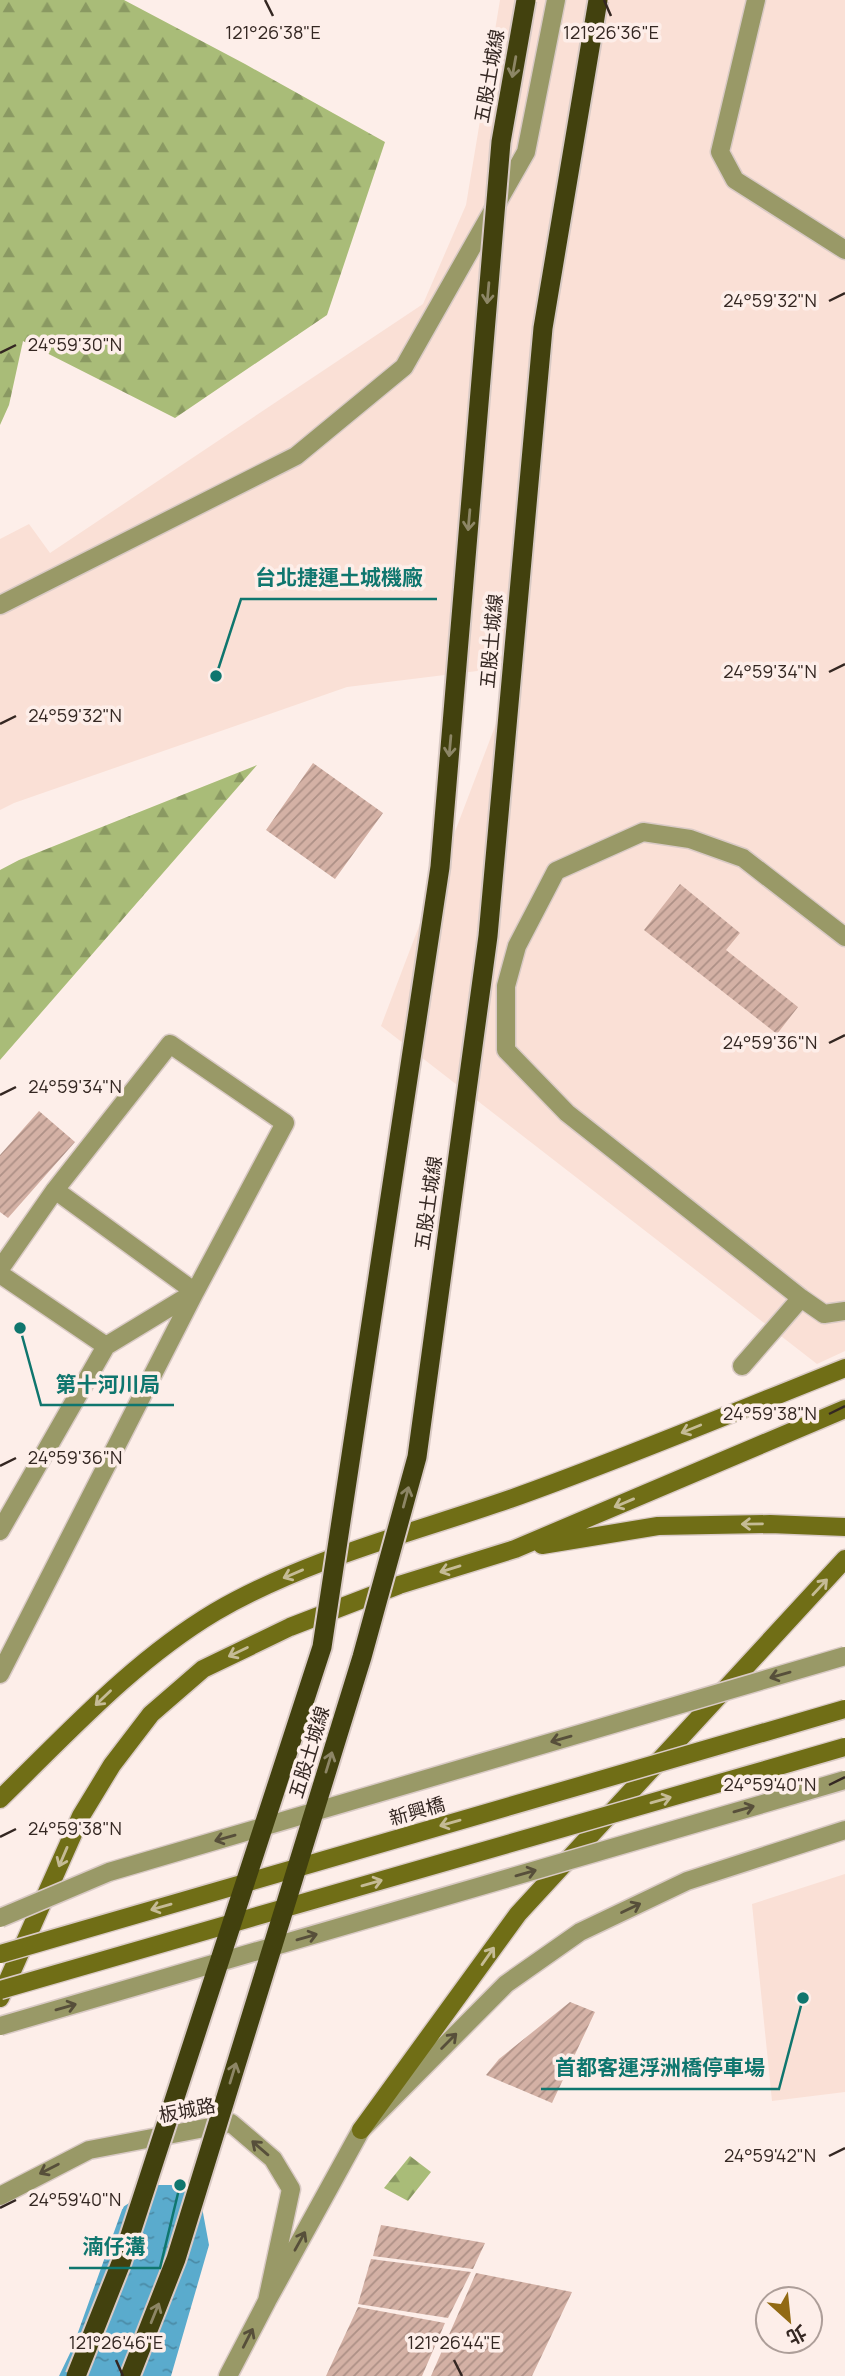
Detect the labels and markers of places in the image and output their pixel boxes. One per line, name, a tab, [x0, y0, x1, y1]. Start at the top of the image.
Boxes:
callout: 台北捷運土城機廠	[241, 557, 437, 599]
callout: 第十河川局	[41, 1363, 174, 1405]
callout: 首都客運浮洲橋停車場	[541, 2047, 779, 2089]
callout: 湳仔溝	[69, 2226, 160, 2268]

